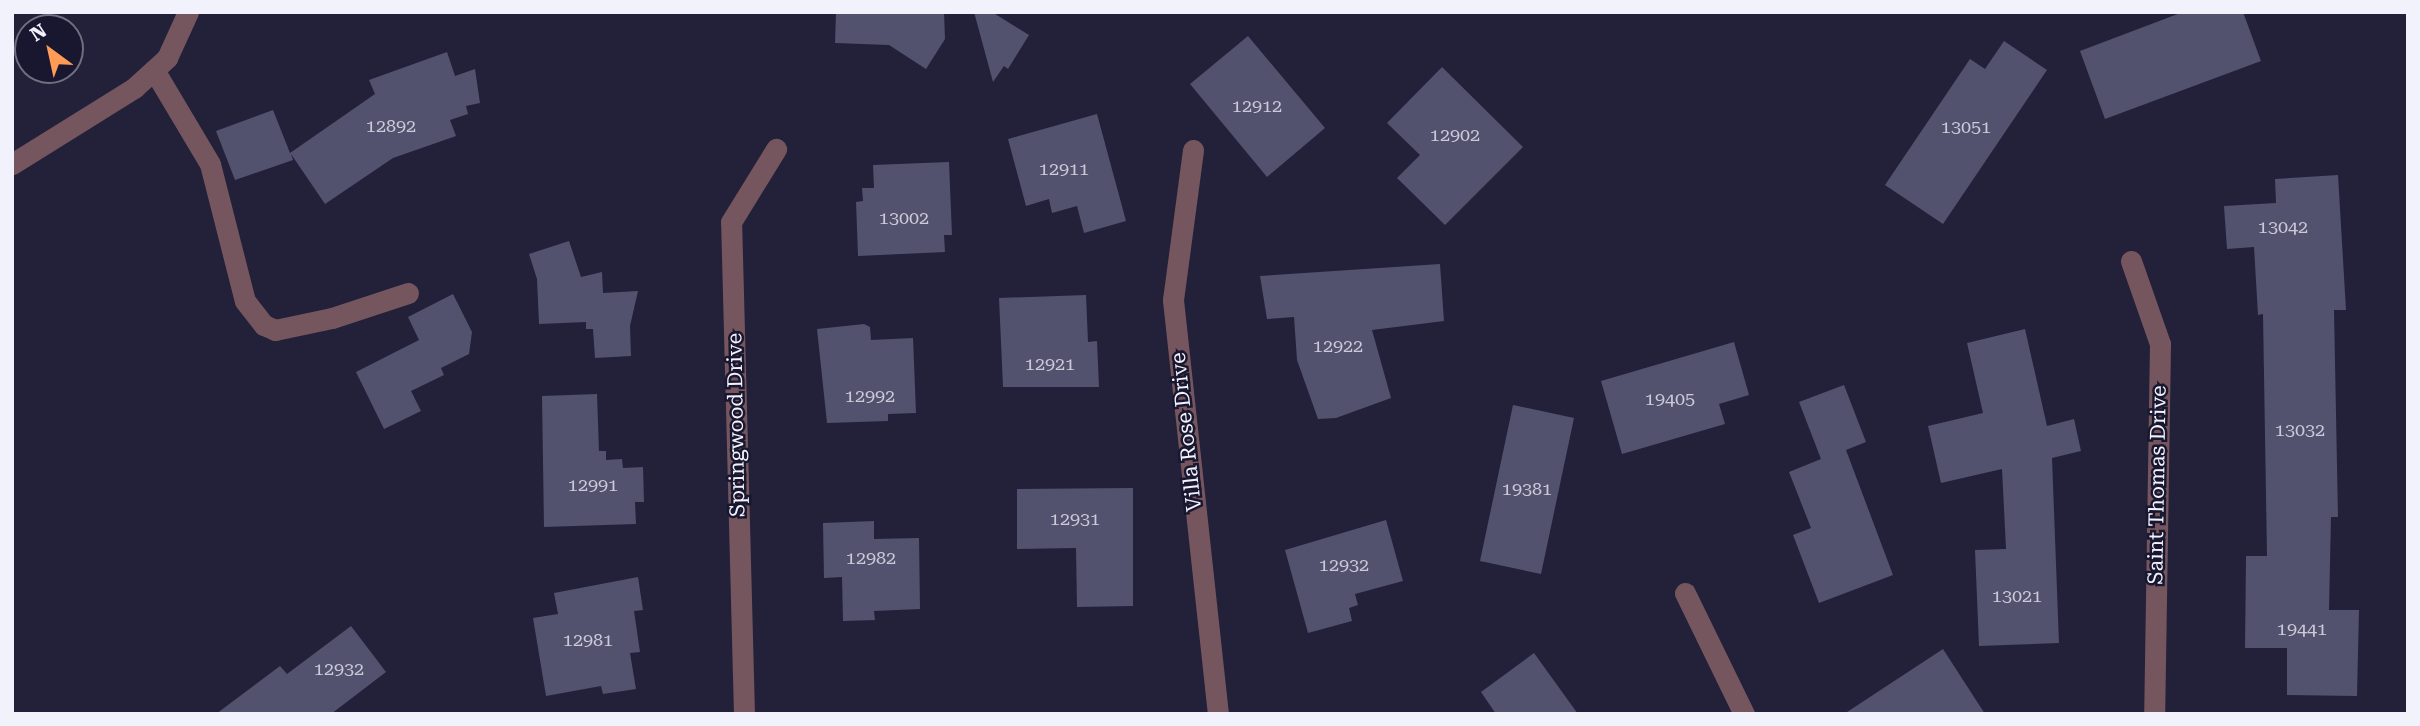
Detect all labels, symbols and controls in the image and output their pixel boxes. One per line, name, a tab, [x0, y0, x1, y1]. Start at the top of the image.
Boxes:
north arrow	[14, 14, 84, 84]
text: N	[26, 19, 51, 46]
house number: 12912	[1232, 95, 1282, 117]
house number: 12892	[366, 115, 416, 137]
house number: 13051	[1941, 116, 1991, 138]
house number: 12902	[1430, 124, 1480, 146]
house number: 12911	[1039, 158, 1089, 180]
house number: 13002	[879, 207, 929, 229]
house number: 13042	[2258, 216, 2308, 238]
street label: Springwood Drive	[722, 333, 750, 517]
house number: 12922	[1313, 335, 1363, 357]
street label: Villa Rose Drive	[1165, 351, 1207, 513]
house number: 12921	[1025, 353, 1075, 375]
house number: 12992	[845, 385, 895, 407]
street label: Saint Thomas Drive	[2143, 385, 2171, 585]
house number: 19405	[1645, 388, 1695, 410]
house number: 13032	[2275, 419, 2325, 441]
house number: 12991	[568, 474, 618, 496]
house number: 19381	[1502, 478, 1552, 500]
house number: 12931	[1050, 508, 1100, 530]
house number: 12982	[846, 547, 896, 569]
house number: 12932	[1319, 554, 1369, 576]
house number: 13021	[1992, 585, 2042, 607]
house number: 19441	[2277, 618, 2327, 640]
house number: 12981	[563, 629, 613, 651]
house number: 12932	[314, 658, 364, 680]

